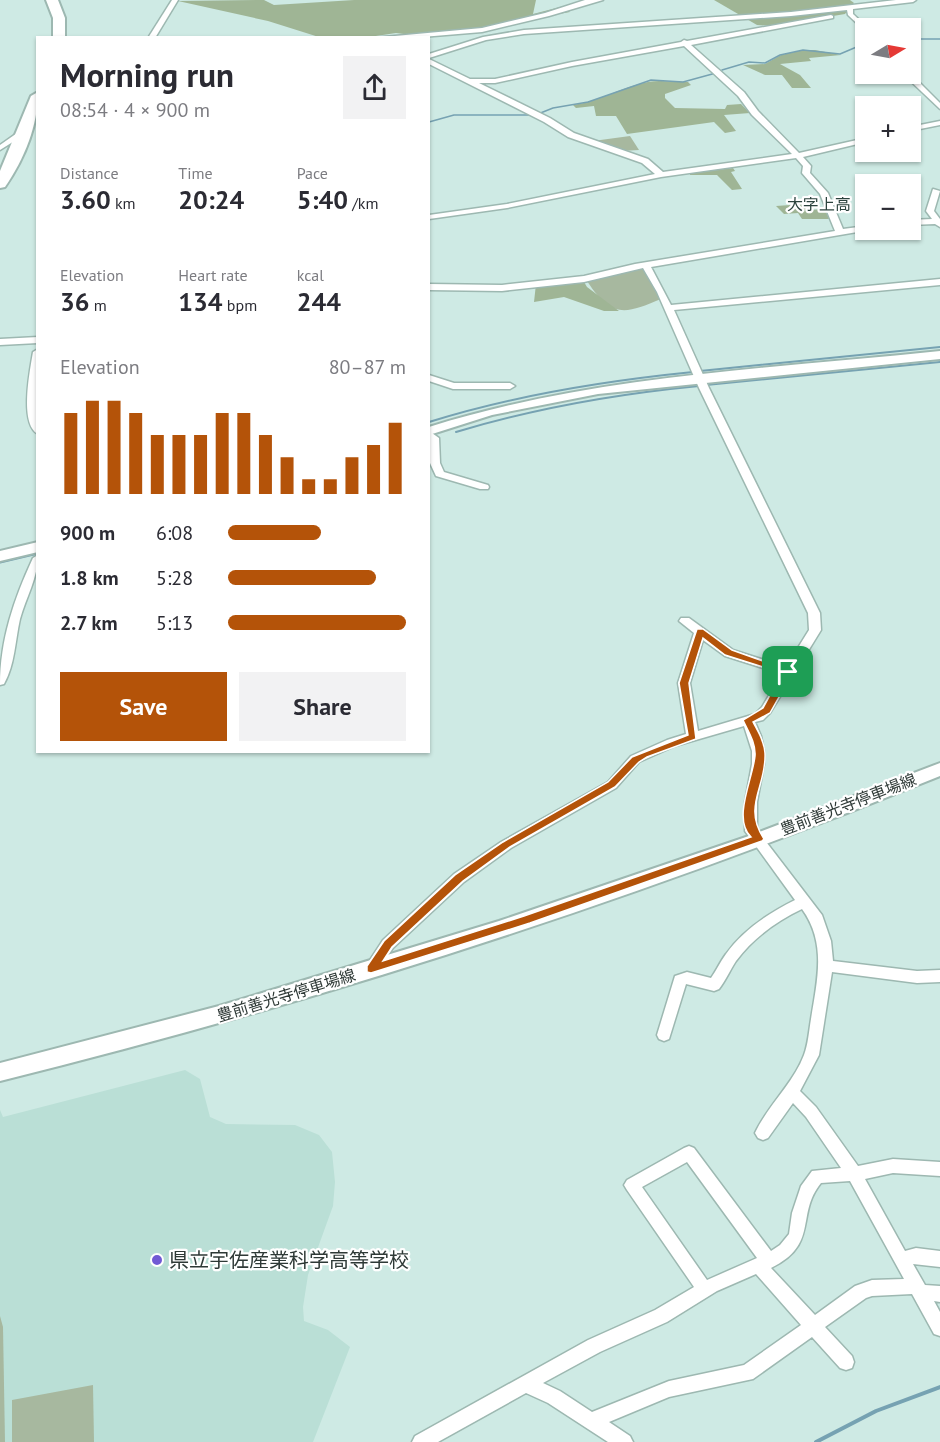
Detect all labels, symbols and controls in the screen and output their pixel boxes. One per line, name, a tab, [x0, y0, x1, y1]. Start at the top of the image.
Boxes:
north arrow	[855, 18, 921, 84]
map controls	[855, 18, 921, 240]
text: Morning run	[60, 53, 234, 96]
button: share	[343, 56, 406, 119]
button: +	[855, 96, 921, 162]
text: 08:54 · 4 × 900 m	[60, 97, 210, 123]
text: Distance	[60, 163, 119, 183]
text: Time	[178, 163, 213, 183]
text: Pace	[297, 163, 328, 183]
button: −	[855, 174, 921, 240]
text: 3.60	[60, 183, 111, 216]
text: 20:24	[178, 183, 244, 216]
text: 5:40	[297, 183, 348, 216]
text: km	[111, 193, 136, 213]
text: /km	[348, 193, 378, 213]
district label: 大字上高	[787, 194, 851, 214]
text: Elevation	[60, 265, 124, 285]
text: Heart rate	[178, 265, 248, 285]
text: kcal	[297, 265, 324, 285]
text: 36	[60, 285, 89, 318]
text: 134	[178, 285, 223, 318]
text: 244	[297, 285, 341, 318]
text: m	[89, 295, 107, 315]
text: bpm	[223, 295, 257, 315]
text: Elevation	[60, 354, 140, 380]
text: 80–87 m	[329, 354, 406, 380]
text: 900 m	[60, 520, 115, 546]
text: 6:08	[156, 520, 193, 546]
text: 1.8 km	[60, 565, 119, 591]
text: 5:28	[156, 565, 193, 591]
text: 2.7 km	[60, 610, 118, 636]
text: 5:13	[156, 610, 193, 636]
pin	[762, 646, 813, 697]
icon: arrive	[771, 655, 804, 688]
button: Save	[60, 672, 227, 741]
button: Share	[239, 672, 406, 741]
street label: 豊前善光寺停車場線	[777, 769, 919, 839]
street label: 豊前善光寺停車場線	[214, 964, 358, 1026]
place label: 県立宇佐産業科学高等学校	[169, 1247, 409, 1273]
marker: 県立宇佐産業科学高等学校	[150, 1253, 164, 1267]

